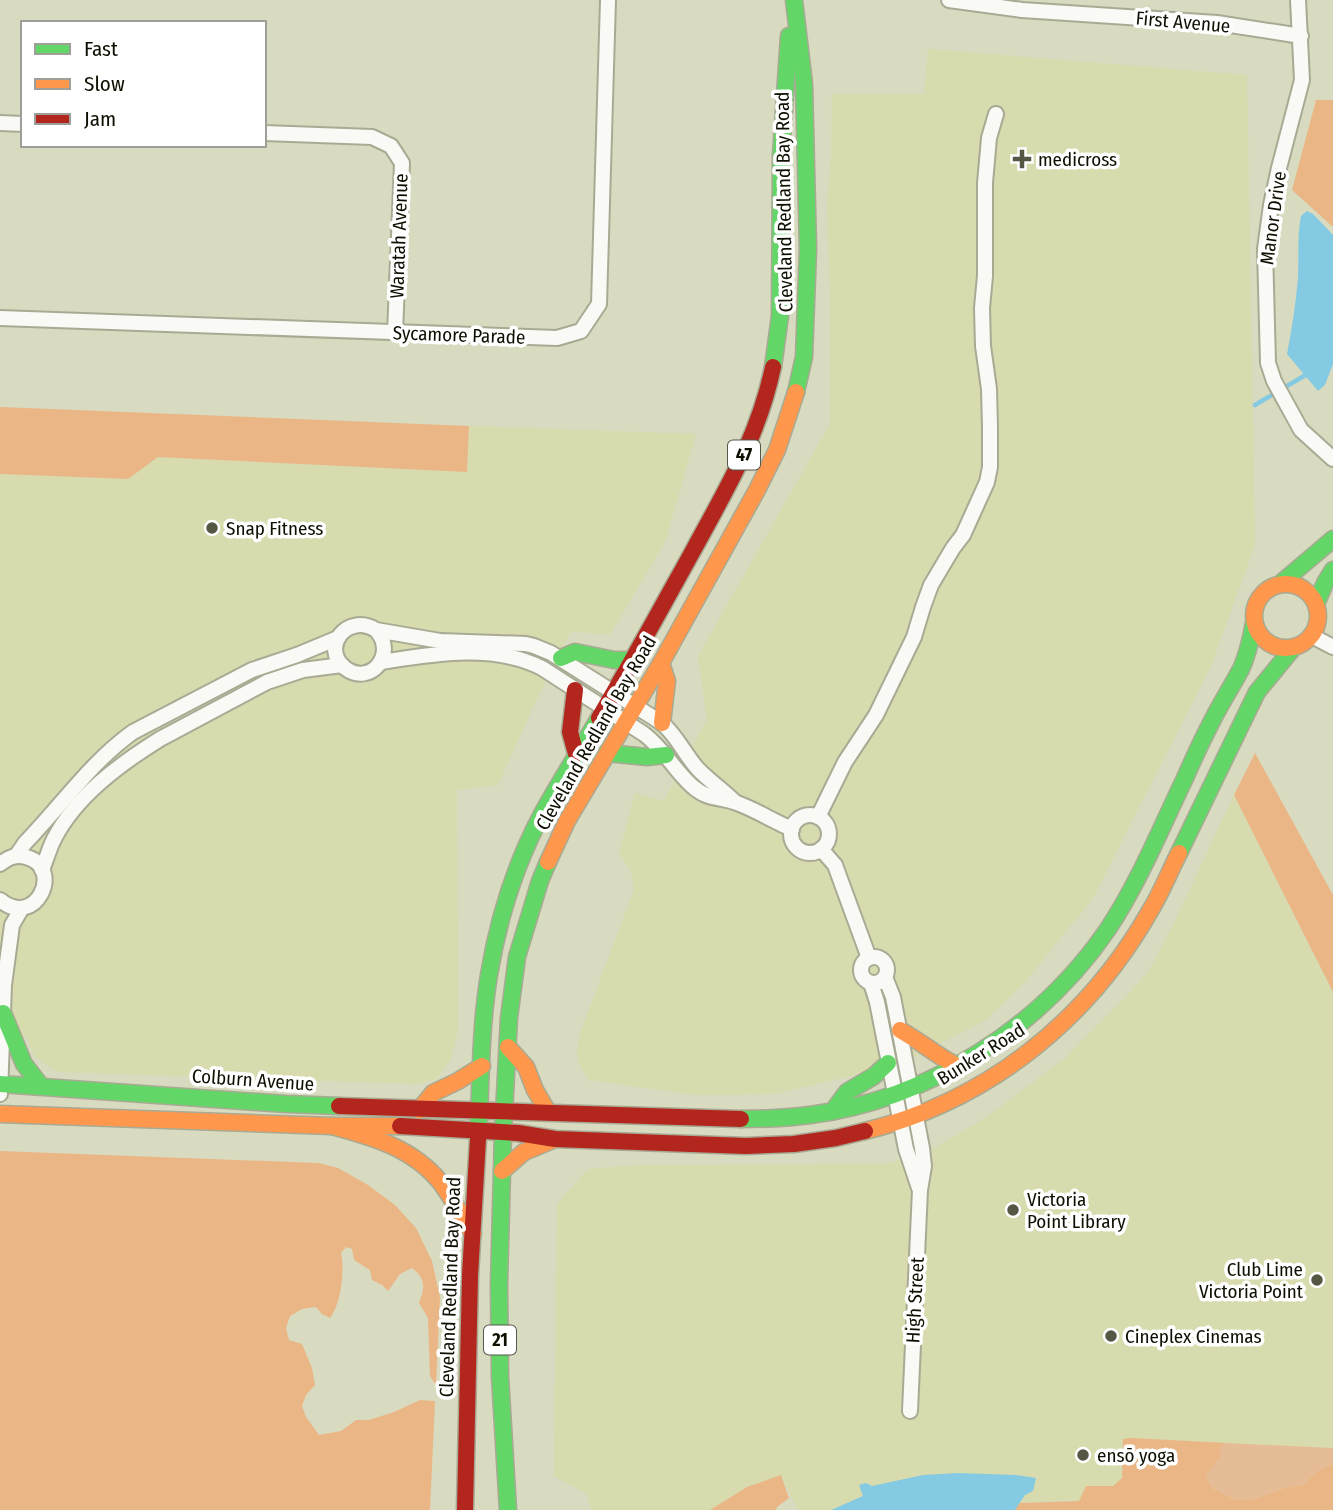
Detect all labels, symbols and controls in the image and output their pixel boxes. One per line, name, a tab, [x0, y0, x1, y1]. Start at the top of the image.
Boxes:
street label: First Avenue	[1135, 6, 1231, 38]
legend	[21, 21, 266, 147]
text: Fast	[84, 36, 118, 62]
text: Slow	[84, 71, 125, 97]
street label: Cleveland Redland Bay Road	[771, 91, 797, 313]
text: Jam	[84, 106, 116, 132]
place label: medicross	[1038, 148, 1117, 171]
marker: medicross	[1012, 149, 1032, 169]
street label: Manor Drive	[1255, 170, 1291, 266]
street label: Waratah Avenue	[385, 173, 413, 299]
street label: Sycamore Parade	[392, 321, 526, 349]
road number: 47	[728, 440, 760, 470]
place label: Snap Fitness	[226, 517, 323, 540]
marker: Snap Fitness	[204, 520, 220, 536]
street label: Cleveland Redland Bay Road	[531, 632, 661, 834]
street label: Bunker Road	[933, 1018, 1029, 1090]
street label: Colburn Avenue	[191, 1064, 315, 1096]
street label: Cleveland Redland Bay Road	[435, 1176, 465, 1398]
place label: Victoria Point Library	[1027, 1188, 1126, 1233]
marker: Victoria Point Library	[1005, 1202, 1021, 1218]
street label: High Street	[901, 1255, 929, 1344]
place label: Club Lime Victoria Point	[1199, 1258, 1304, 1303]
marker: Club Lime Victoria Point	[1309, 1272, 1325, 1288]
road number: 21	[484, 1325, 516, 1354]
place label: Cineplex Cinemas	[1125, 1325, 1262, 1348]
marker: Cineplex Cinemas	[1103, 1328, 1119, 1344]
place label: ensō yoga	[1097, 1444, 1175, 1467]
marker: ensō yoga	[1075, 1447, 1091, 1463]

